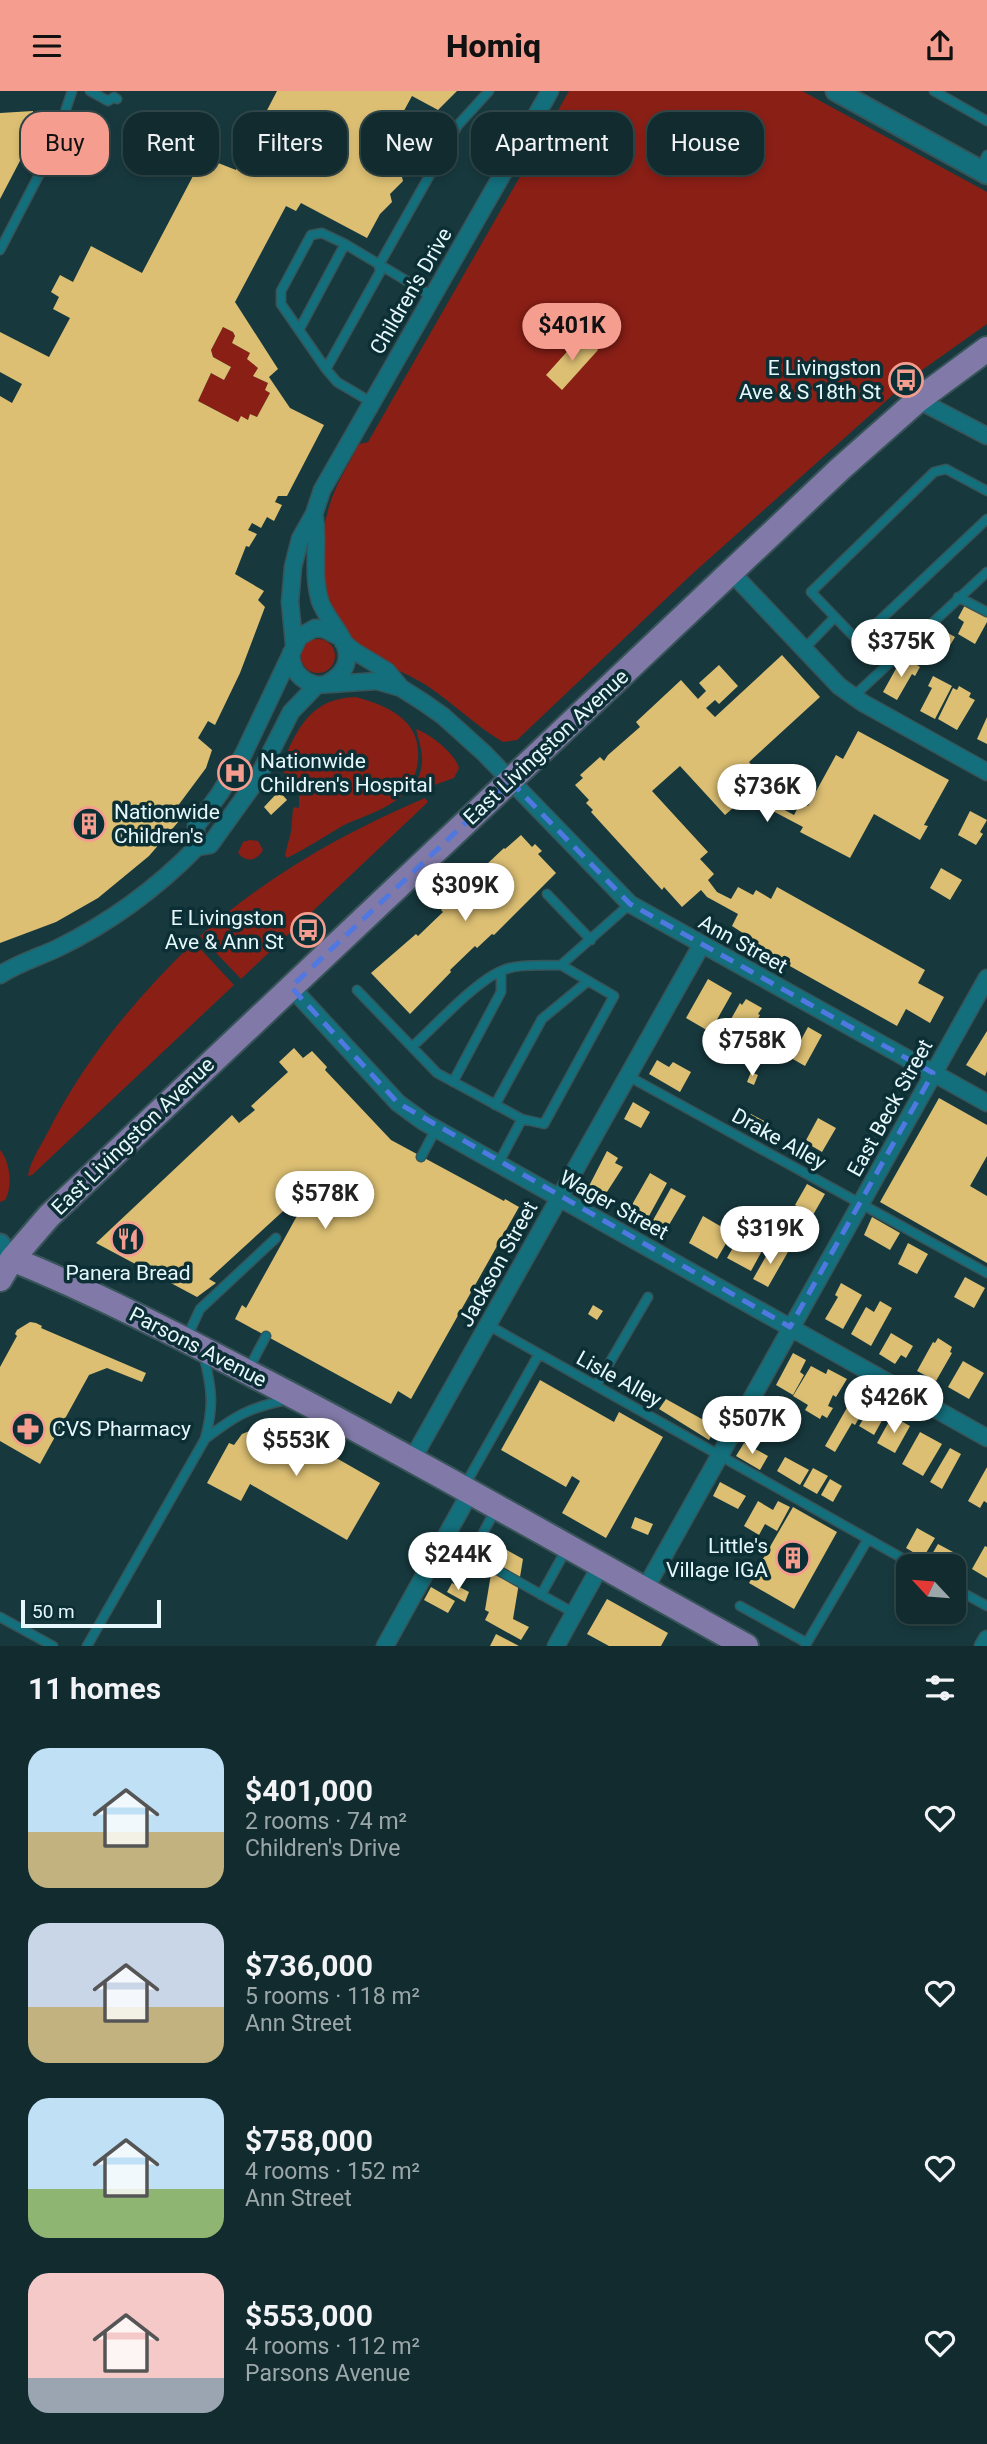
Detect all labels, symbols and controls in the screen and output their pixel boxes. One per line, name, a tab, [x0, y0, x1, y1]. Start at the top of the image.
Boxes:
icon: menu	[28, 27, 66, 65]
text: Homiq	[446, 27, 541, 65]
icon: share	[921, 27, 959, 65]
chip: Buy	[21, 112, 109, 175]
chip: Rent	[123, 112, 219, 175]
chip: Filters	[233, 112, 347, 175]
chip: New	[361, 112, 457, 175]
chip: Apartment	[471, 112, 633, 175]
chip: House	[647, 112, 764, 175]
street label: Children's Drive	[365, 224, 457, 358]
pin: $401K	[523, 303, 621, 363]
text: $401K	[538, 312, 606, 339]
place label: E Livingston Ave & S 18th St	[739, 356, 881, 404]
bus stop icon: E Livingston Ave & S 18th St	[887, 361, 925, 399]
pin: $375K	[852, 619, 950, 679]
text: $375K	[867, 628, 935, 655]
street label: East Livingston Avenue	[459, 664, 633, 830]
place label: Nationwide Children's Hospital	[260, 749, 433, 797]
hospital icon: Nationwide Children's Hospital	[216, 754, 254, 792]
pin: $736K	[718, 765, 816, 824]
text: $736K	[733, 773, 801, 800]
place label: Nationwide Children's	[114, 800, 220, 848]
building icon: Nationwide Children's	[70, 805, 108, 843]
pin: $309K	[416, 863, 514, 923]
text: $309K	[431, 872, 499, 899]
place label: E Livingston Ave & Ann St	[165, 906, 284, 954]
street label: Ann Street	[695, 910, 792, 978]
bus stop icon: E Livingston Ave & Ann St	[289, 911, 327, 949]
pin: $758K	[703, 1019, 801, 1078]
text: $758K	[718, 1027, 786, 1054]
street label: East Beck Street	[842, 1035, 938, 1181]
street label: East Livingston Avenue	[47, 1052, 219, 1220]
street label: Drake Alley	[728, 1103, 830, 1175]
street label: Wager Street	[556, 1165, 673, 1245]
pin: $578K	[276, 1171, 374, 1231]
text: $578K	[291, 1180, 359, 1207]
street label: Jackson Street	[454, 1197, 542, 1331]
pin: $319K	[721, 1207, 819, 1266]
text: $319K	[736, 1215, 804, 1242]
restaurant icon: Panera Bread	[109, 1220, 147, 1258]
place label: Panera Bread	[65, 1261, 191, 1285]
street label: Parsons Avenue	[125, 1302, 271, 1392]
street label: Lisle Alley	[572, 1346, 666, 1412]
pin: $426K	[845, 1375, 943, 1435]
text: $426K	[860, 1384, 928, 1411]
pin: $507K	[703, 1397, 801, 1456]
text: $507K	[718, 1405, 786, 1432]
pharmacy icon: CVS Pharmacy	[9, 1410, 47, 1448]
place label: CVS Pharmacy	[52, 1417, 191, 1441]
pin: $553K	[247, 1419, 345, 1478]
text: $553K	[262, 1427, 330, 1454]
pin: $244K	[409, 1533, 507, 1592]
place label: Little's Village IGA	[666, 1534, 768, 1582]
building icon: Little's Village IGA	[774, 1539, 812, 1577]
text: $244K	[424, 1541, 492, 1568]
north arrow	[896, 1554, 966, 1624]
map controls	[896, 1554, 966, 1624]
scale bar	[21, 1597, 161, 1629]
text: 50 m	[32, 1600, 75, 1623]
icon: filters	[921, 1669, 959, 1707]
text: 11 homes	[28, 1671, 161, 1706]
text: $401,000	[245, 1773, 373, 1808]
icon: home	[84, 1776, 168, 1860]
icon: heart	[921, 1799, 959, 1837]
text: 2 rooms · 74 m²	[245, 1808, 407, 1835]
text: Children's Drive	[245, 1835, 400, 1862]
text: $736,000	[245, 1948, 373, 1983]
icon: home	[84, 1951, 168, 2035]
icon: heart	[921, 1974, 959, 2012]
text: 5 rooms · 118 m²	[245, 1983, 420, 2010]
text: Ann Street	[245, 2010, 352, 2037]
text: $758,000	[245, 2123, 373, 2158]
icon: home	[84, 2126, 168, 2210]
icon: heart	[921, 2149, 959, 2187]
text: 4 rooms · 152 m²	[245, 2158, 420, 2185]
text: Ann Street	[245, 2185, 352, 2212]
text: $553,000	[245, 2298, 373, 2333]
icon: home	[84, 2301, 168, 2385]
icon: heart	[921, 2324, 959, 2362]
text: 4 rooms · 112 m²	[245, 2333, 420, 2360]
text: Parsons Avenue	[245, 2360, 410, 2387]

